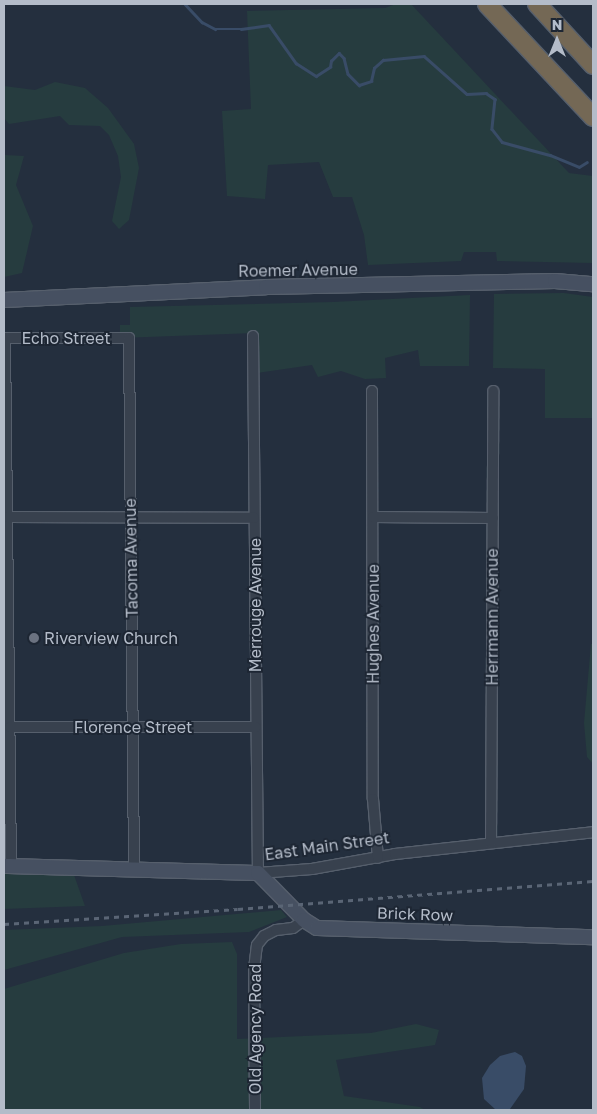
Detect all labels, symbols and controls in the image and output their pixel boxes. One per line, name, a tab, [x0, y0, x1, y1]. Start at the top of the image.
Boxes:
north arrow	[532, 15, 582, 65]
text: N	[552, 16, 562, 33]
street label: Roemer Avenue	[238, 259, 358, 281]
street label: Echo Street	[21, 328, 111, 348]
street label: Tacoma Avenue	[120, 498, 142, 618]
street label: Merrouge Avenue	[245, 538, 265, 672]
street label: Herrmann Avenue	[482, 548, 502, 686]
street label: Hughes Avenue	[363, 564, 383, 684]
place label: Riverview Church	[44, 628, 178, 648]
marker: Riverview Church	[28, 632, 40, 644]
street label: Florence Street	[74, 717, 192, 737]
street label: East Main Street	[263, 828, 391, 864]
street label: Brick Row	[377, 903, 453, 925]
street label: Old Agency Road	[245, 964, 265, 1094]

